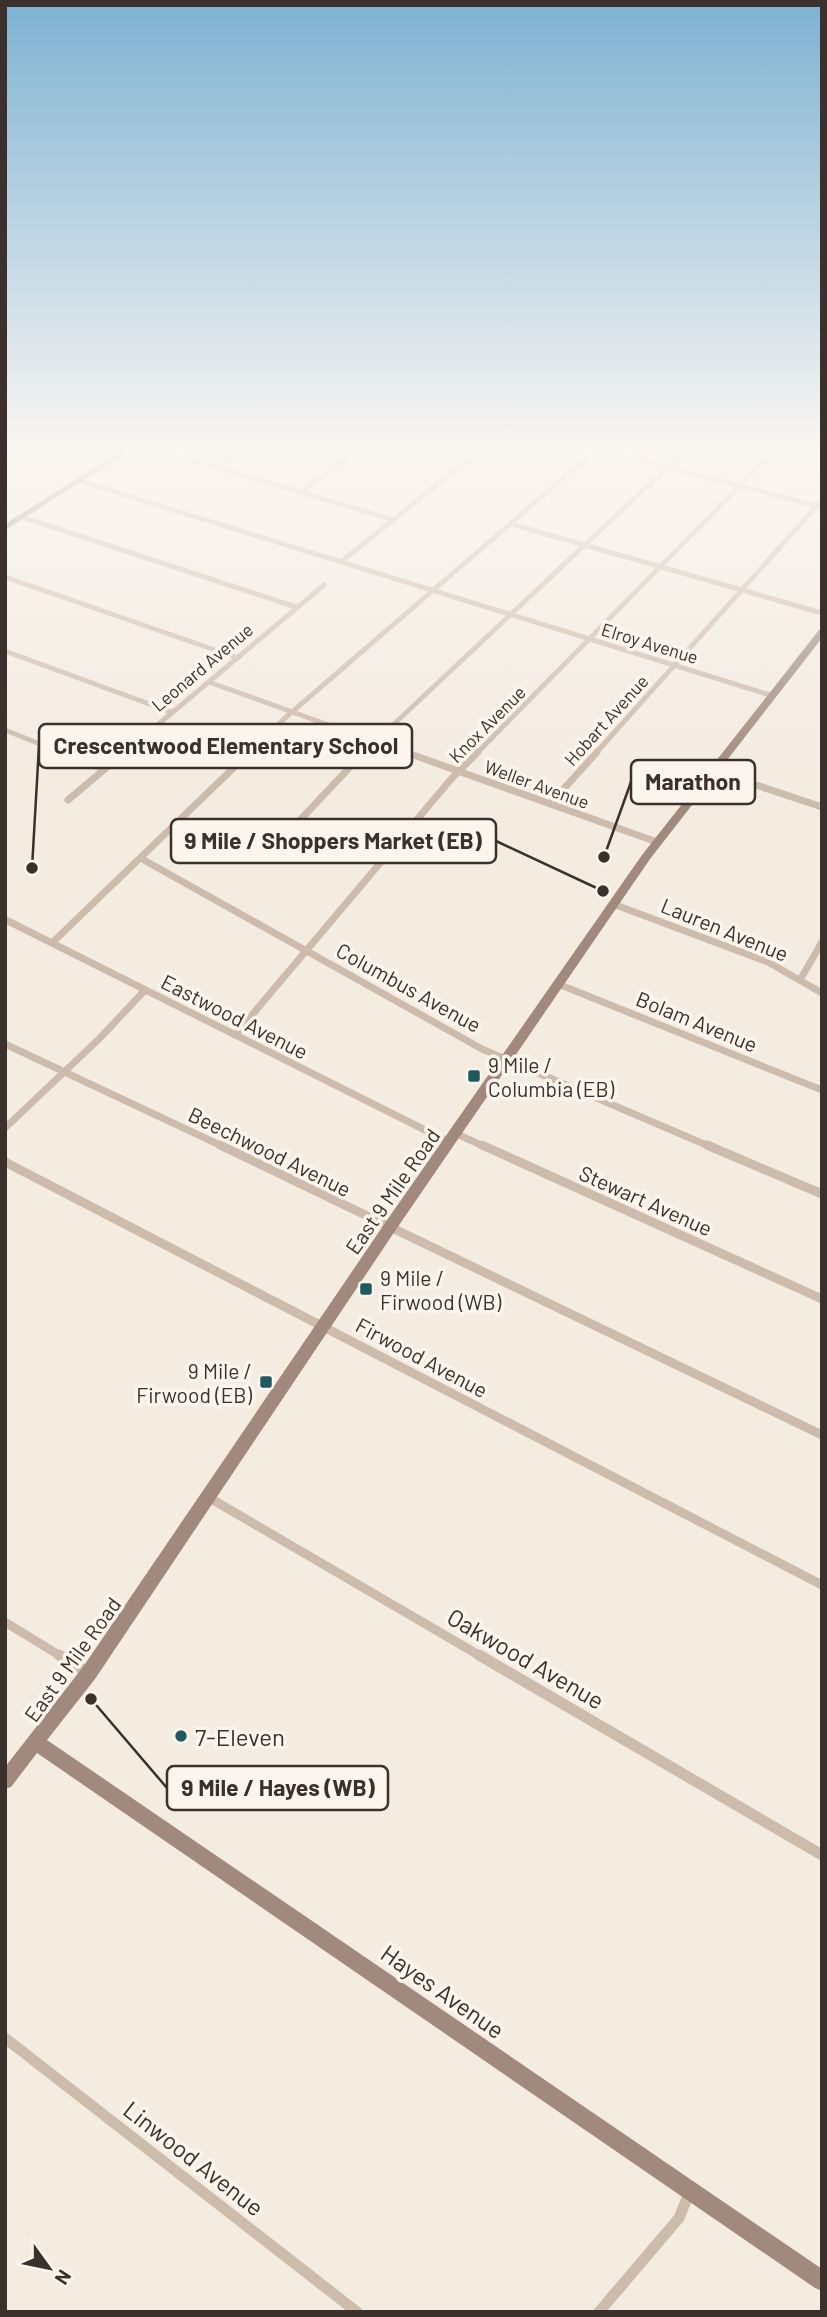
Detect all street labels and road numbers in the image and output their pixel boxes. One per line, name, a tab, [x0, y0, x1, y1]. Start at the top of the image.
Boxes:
street label: Leonard Avenue	[147, 618, 257, 716]
street label: Elroy Avenue	[599, 618, 701, 668]
street label: Hobart Avenue	[559, 670, 653, 770]
street label: Knox Avenue	[444, 681, 530, 767]
street label: Weller Avenue	[482, 755, 592, 813]
street label: Lauren Avenue	[658, 892, 792, 966]
street label: Columbus Avenue	[332, 937, 486, 1037]
street label: Eastwood Avenue	[157, 968, 313, 1064]
street label: Bolam Avenue	[633, 985, 761, 1057]
street label: Beechwood Avenue	[185, 1101, 355, 1201]
street label: East 9 Mile Road	[339, 1123, 445, 1259]
street label: Stewart Avenue	[576, 1160, 716, 1240]
street label: Firwood Avenue	[352, 1312, 492, 1402]
street label: East 9 Mile Road	[19, 1592, 125, 1726]
street label: Oakwood Avenue	[442, 1601, 610, 1715]
street label: Hayes Avenue	[376, 1938, 510, 2044]
street label: Linwood Avenue	[118, 2094, 270, 2222]

